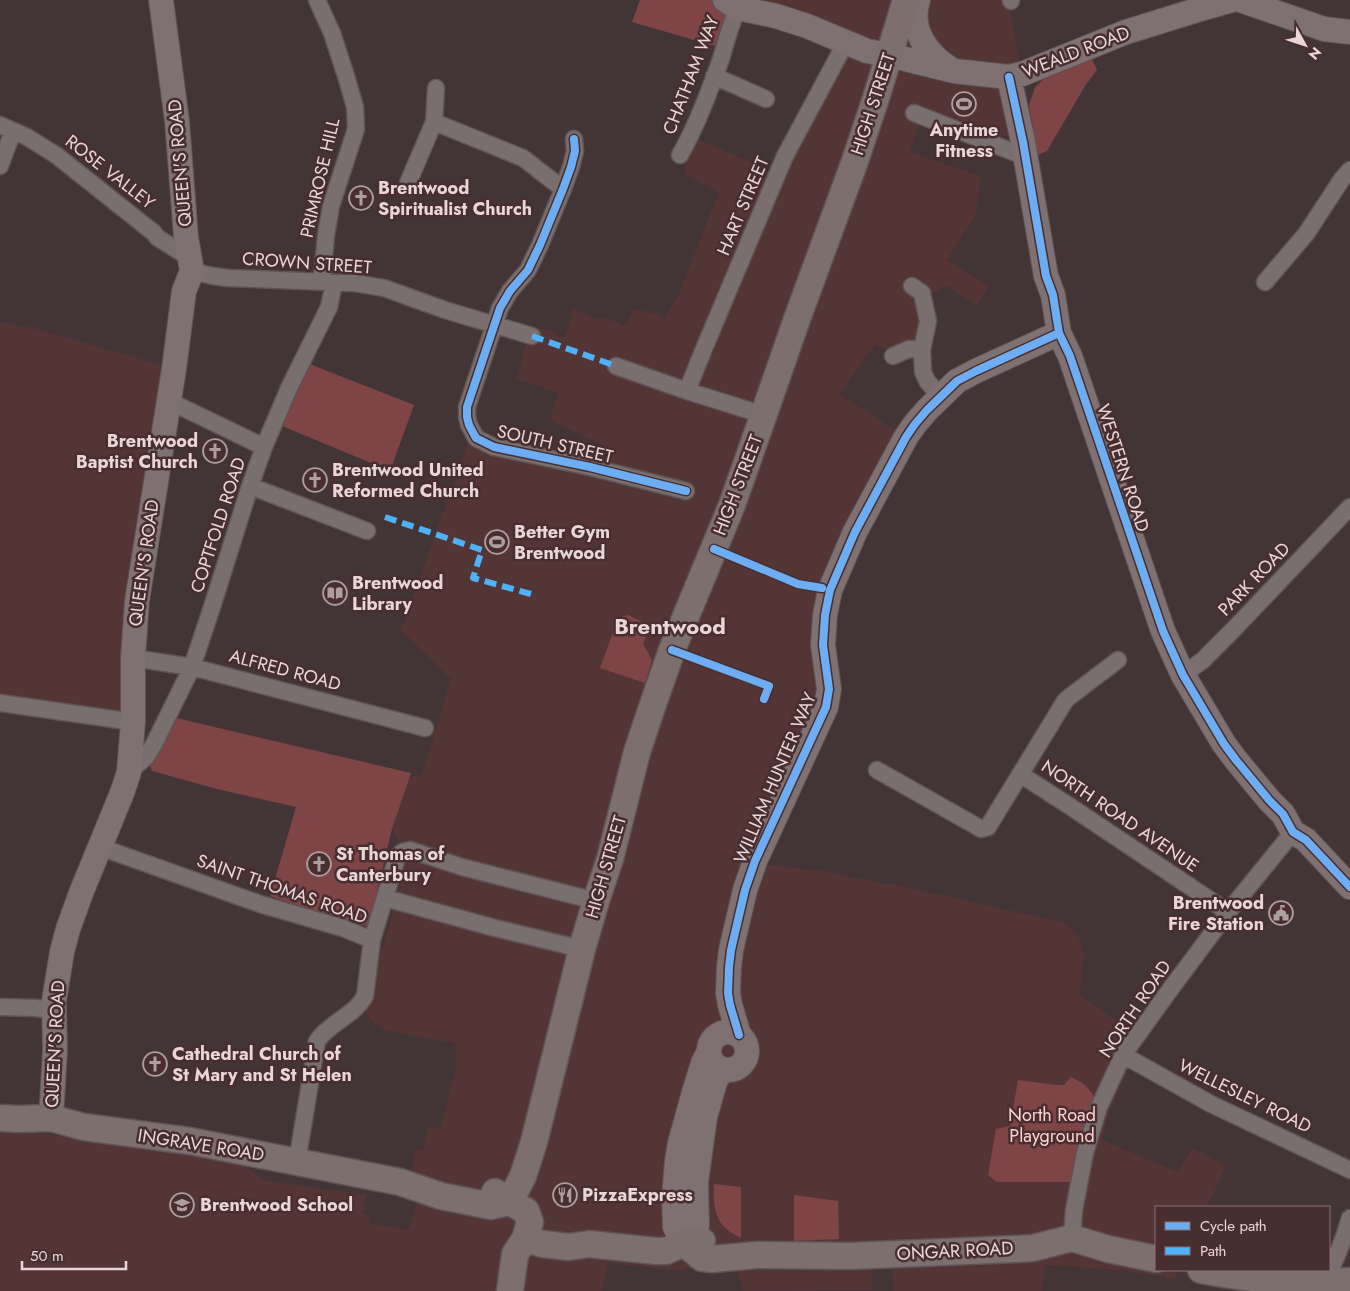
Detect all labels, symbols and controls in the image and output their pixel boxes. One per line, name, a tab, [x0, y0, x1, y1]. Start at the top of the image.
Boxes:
street label: CHATHAM WAY	[656, 11, 726, 138]
street label: WEALD ROAD	[1018, 20, 1134, 84]
north arrow	[1280, 20, 1330, 70]
text: N	[1304, 43, 1326, 64]
street label: HIGH STREET	[844, 49, 902, 158]
sports icon: Anytime Fitness	[951, 91, 977, 117]
street label: QUEEN'S ROAD	[161, 98, 199, 228]
street label: PRIMROSE HILL	[294, 116, 346, 240]
place label: Anytime Fitness	[929, 117, 998, 164]
street label: ROSE VALLEY	[60, 129, 161, 216]
street label: HART STREET	[711, 152, 776, 259]
place label: Brentwood Spiritualist Church	[378, 175, 532, 222]
church icon: Brentwood Spiritualist Church	[348, 185, 374, 211]
street label: CROWN STREET	[241, 246, 373, 281]
street label: WESTERN ROAD	[1090, 401, 1156, 535]
street label: SOUTH STREET	[494, 418, 616, 470]
place label: Brentwood Baptist Church	[76, 428, 198, 475]
street label: HIGH STREET	[707, 430, 769, 539]
church icon: Brentwood Baptist Church	[202, 438, 228, 464]
street label: COPTFOLD ROAD	[184, 454, 252, 596]
place label: Brentwood United Reformed Church	[332, 457, 484, 504]
church icon: Brentwood United Reformed Church	[302, 467, 328, 493]
street label: QUEEN'S ROAD	[122, 498, 166, 628]
place label: Better Gym Brentwood	[514, 519, 610, 566]
sports icon: Better Gym Brentwood	[484, 529, 510, 555]
street label: PARK ROAD	[1212, 536, 1296, 622]
place label: Brentwood Library	[352, 570, 443, 617]
library icon: Brentwood Library	[322, 580, 348, 606]
district label: Brentwood	[614, 610, 726, 642]
street label: ALFRED ROAD	[226, 643, 344, 697]
street label: WILLIAM HUNTER WAY	[727, 688, 823, 867]
street label: NORTH ROAD AVENUE	[1036, 753, 1204, 879]
street label: HIGH STREET	[579, 812, 633, 922]
place label: St Thomas of Canterbury	[336, 841, 445, 888]
street label: SAINT THOMAS ROAD	[193, 848, 371, 930]
church icon: St Thomas of Canterbury	[306, 851, 332, 877]
place label: Brentwood Fire Station	[1168, 890, 1264, 937]
public building icon: Brentwood Fire Station	[1268, 900, 1294, 926]
street label: NORTH ROAD	[1093, 955, 1177, 1063]
street label: QUEEN'S ROAD	[39, 980, 71, 1108]
place label: Cathedral Church of St Mary and St Helen	[172, 1041, 352, 1088]
church icon: Cathedral Church of St Mary and St Helen	[142, 1051, 168, 1077]
street label: WELLESLEY ROAD	[1174, 1053, 1316, 1139]
park label: North Road Playground	[1008, 1102, 1096, 1149]
street label: INGRAVE ROAD	[136, 1122, 266, 1168]
restaurant icon: PizzaExpress	[552, 1182, 578, 1208]
place label: PizzaExpress	[582, 1182, 693, 1208]
school or university icon: Brentwood School	[169, 1192, 195, 1218]
place label: Brentwood School	[200, 1192, 353, 1218]
legend	[1155, 1206, 1330, 1271]
text: Cycle path	[1200, 1215, 1267, 1237]
street label: ONGAR ROAD	[896, 1235, 1014, 1267]
scale bar	[22, 1238, 126, 1270]
text: Path	[1200, 1240, 1226, 1262]
text: 50 m	[30, 1245, 64, 1267]

